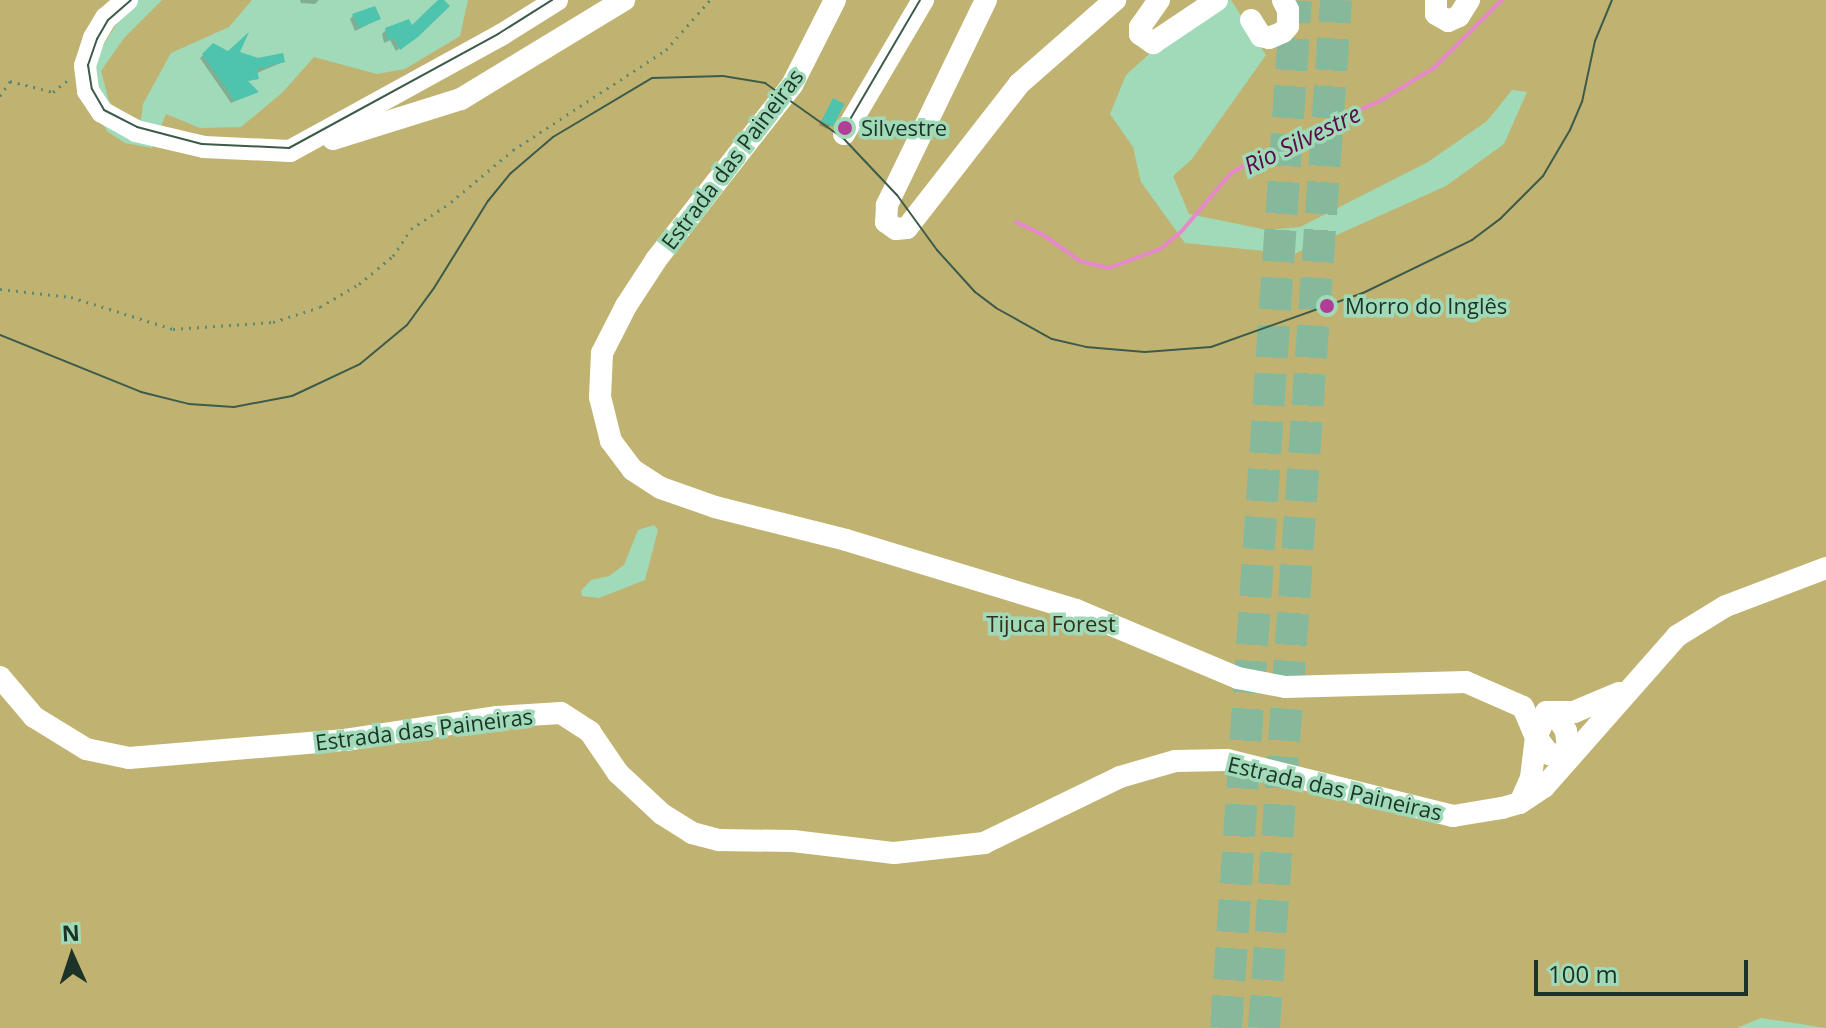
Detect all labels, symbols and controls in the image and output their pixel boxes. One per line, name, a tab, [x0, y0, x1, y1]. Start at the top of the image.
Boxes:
street label: Estrada das Paineiras	[656, 64, 808, 254]
water label: Rio Silvestre	[1239, 98, 1365, 180]
place label: Silvestre	[861, 115, 947, 141]
marker: Silvestre	[836, 119, 854, 137]
place label: Morro do Inglês	[1345, 293, 1507, 319]
marker: Morro do Inglês	[1316, 295, 1338, 317]
park label: Tijuca Forest	[986, 611, 1116, 637]
street label: Estrada das Paineiras	[314, 703, 534, 755]
street label: Estrada das Paineiras	[1225, 750, 1445, 826]
north arrow	[32, 916, 112, 996]
text: N	[61, 917, 80, 947]
scale bar	[1538, 944, 1752, 994]
text: 100 m	[1548, 957, 1618, 990]

